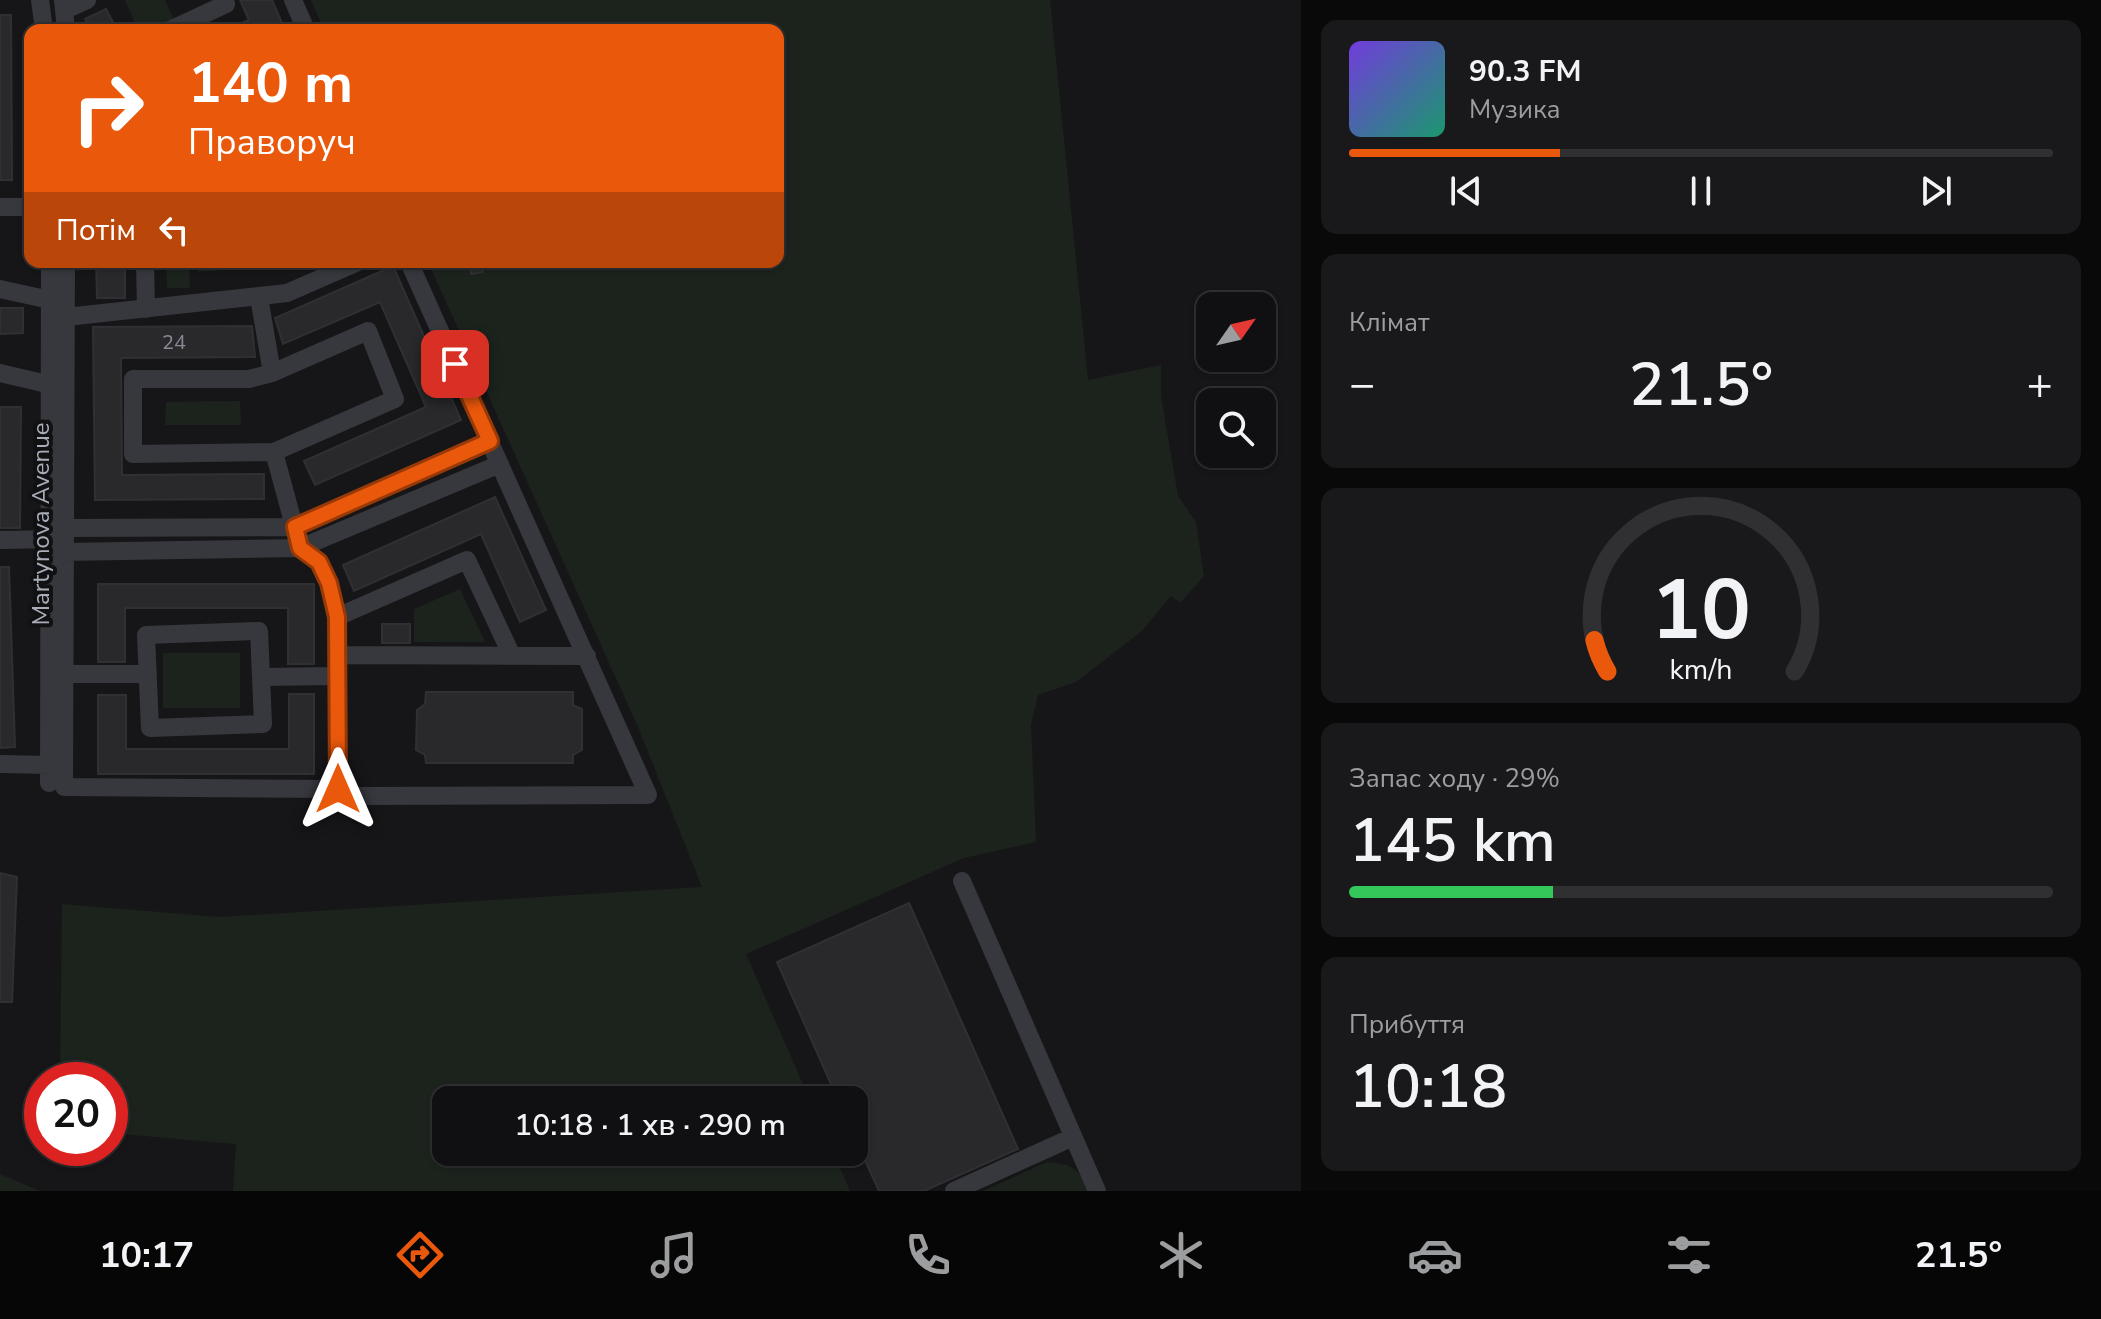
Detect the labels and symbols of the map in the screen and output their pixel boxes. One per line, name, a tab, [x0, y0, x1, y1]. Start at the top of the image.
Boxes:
north arrow	[1196, 292, 1276, 372]
house number: 24	[162, 329, 186, 356]
pin	[421, 330, 489, 398]
street label: Martynova Avenue	[25, 423, 57, 625]
position arrow	[296, 747, 380, 831]
speed limit sign: 20	[24, 1062, 128, 1166]

